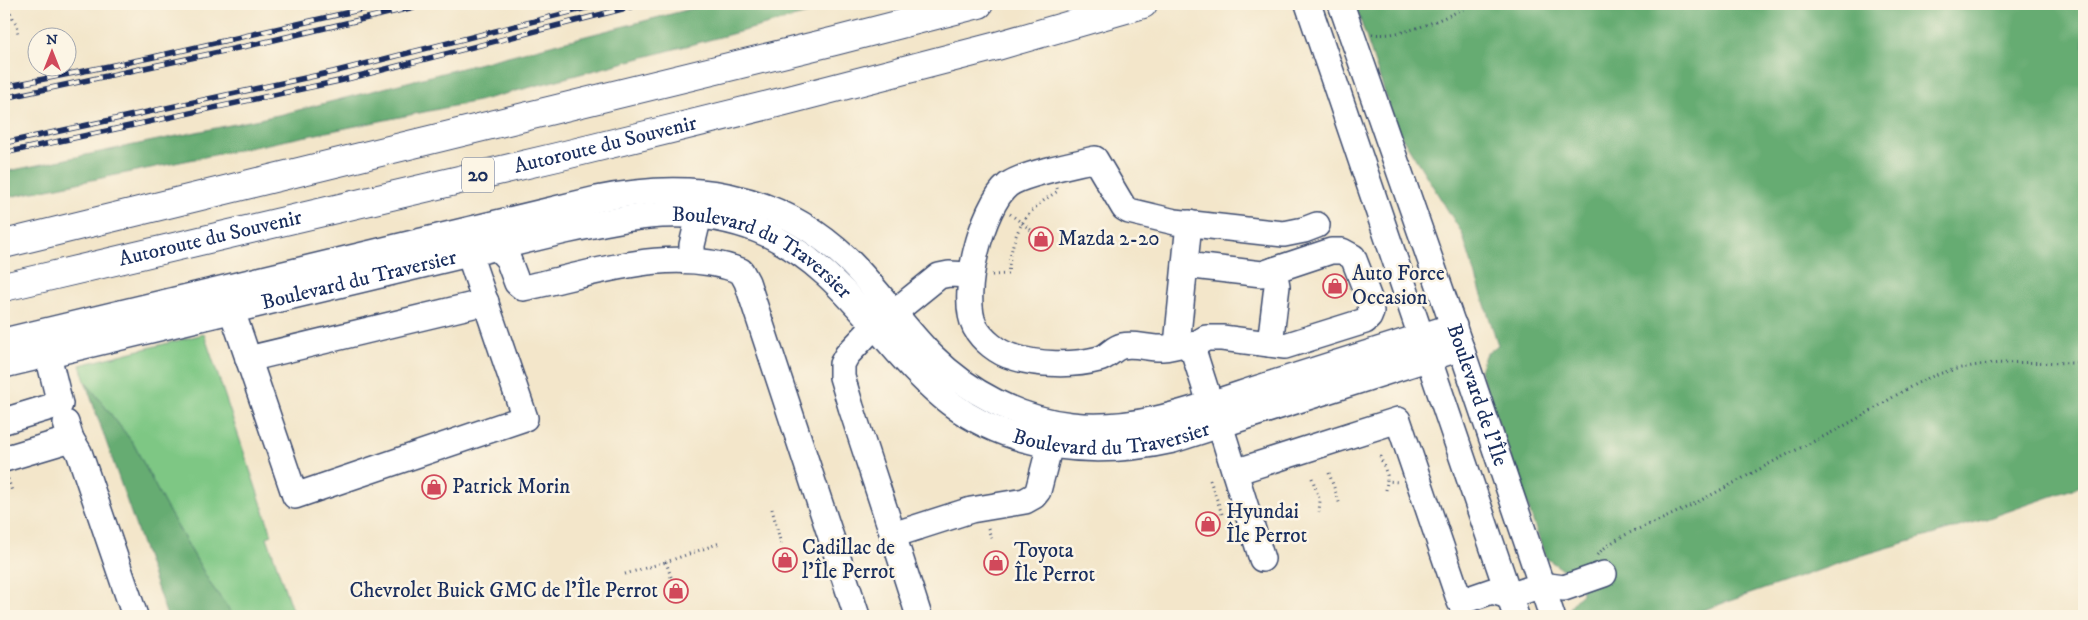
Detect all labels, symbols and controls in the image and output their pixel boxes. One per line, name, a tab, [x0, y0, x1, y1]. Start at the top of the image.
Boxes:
north arrow	[28, 28, 78, 78]
text: N	[46, 31, 58, 49]
street label: Autoroute du Souvenir	[511, 110, 700, 180]
road number: 20	[462, 158, 494, 192]
street label: Boulevard du Traversier	[672, 202, 857, 305]
street label: Autoroute du Souvenir	[116, 204, 305, 273]
shop icon: Mazda 2-20	[1028, 226, 1054, 252]
place label: Mazda 2-20	[1058, 226, 1160, 252]
street label: Boulevard du Traversier	[259, 244, 459, 316]
place label: Auto Force Occasion	[1352, 261, 1445, 311]
shop icon: Auto Force Occasion	[1322, 273, 1348, 299]
street label: Boulevard de l'Île	[1441, 320, 1513, 470]
street label: Boulevard du Traversier	[1009, 416, 1213, 462]
shop icon: Patrick Morin	[421, 474, 447, 500]
place label: Patrick Morin	[452, 474, 570, 500]
place label: Hyundai Île Perrot	[1226, 499, 1308, 549]
shop icon: Hyundai Île Perrot	[1195, 511, 1221, 537]
place label: Cadillac de l'Île Perrot	[802, 535, 895, 585]
place label: Toyota Île Perrot	[1014, 538, 1096, 588]
shop icon: Cadillac de l'Île Perrot	[772, 547, 798, 573]
shop icon: Toyota Île Perrot	[983, 550, 1009, 576]
place label: Chevrolet Buick GMC de l'Île Perrot	[349, 576, 658, 604]
shop icon: Chevrolet Buick GMC de l'Île Perrot	[663, 578, 689, 604]

